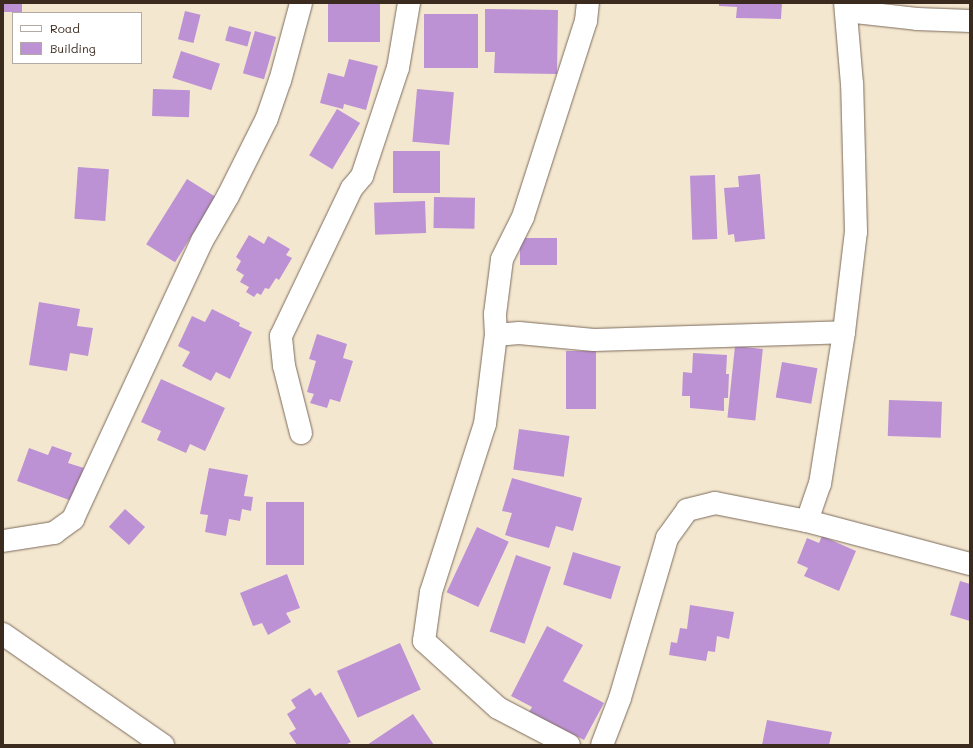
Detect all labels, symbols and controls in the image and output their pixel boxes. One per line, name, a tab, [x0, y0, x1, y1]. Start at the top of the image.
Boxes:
legend	[12, 12, 142, 64]
text: Road	[50, 20, 80, 36]
text: Building	[50, 40, 96, 56]

